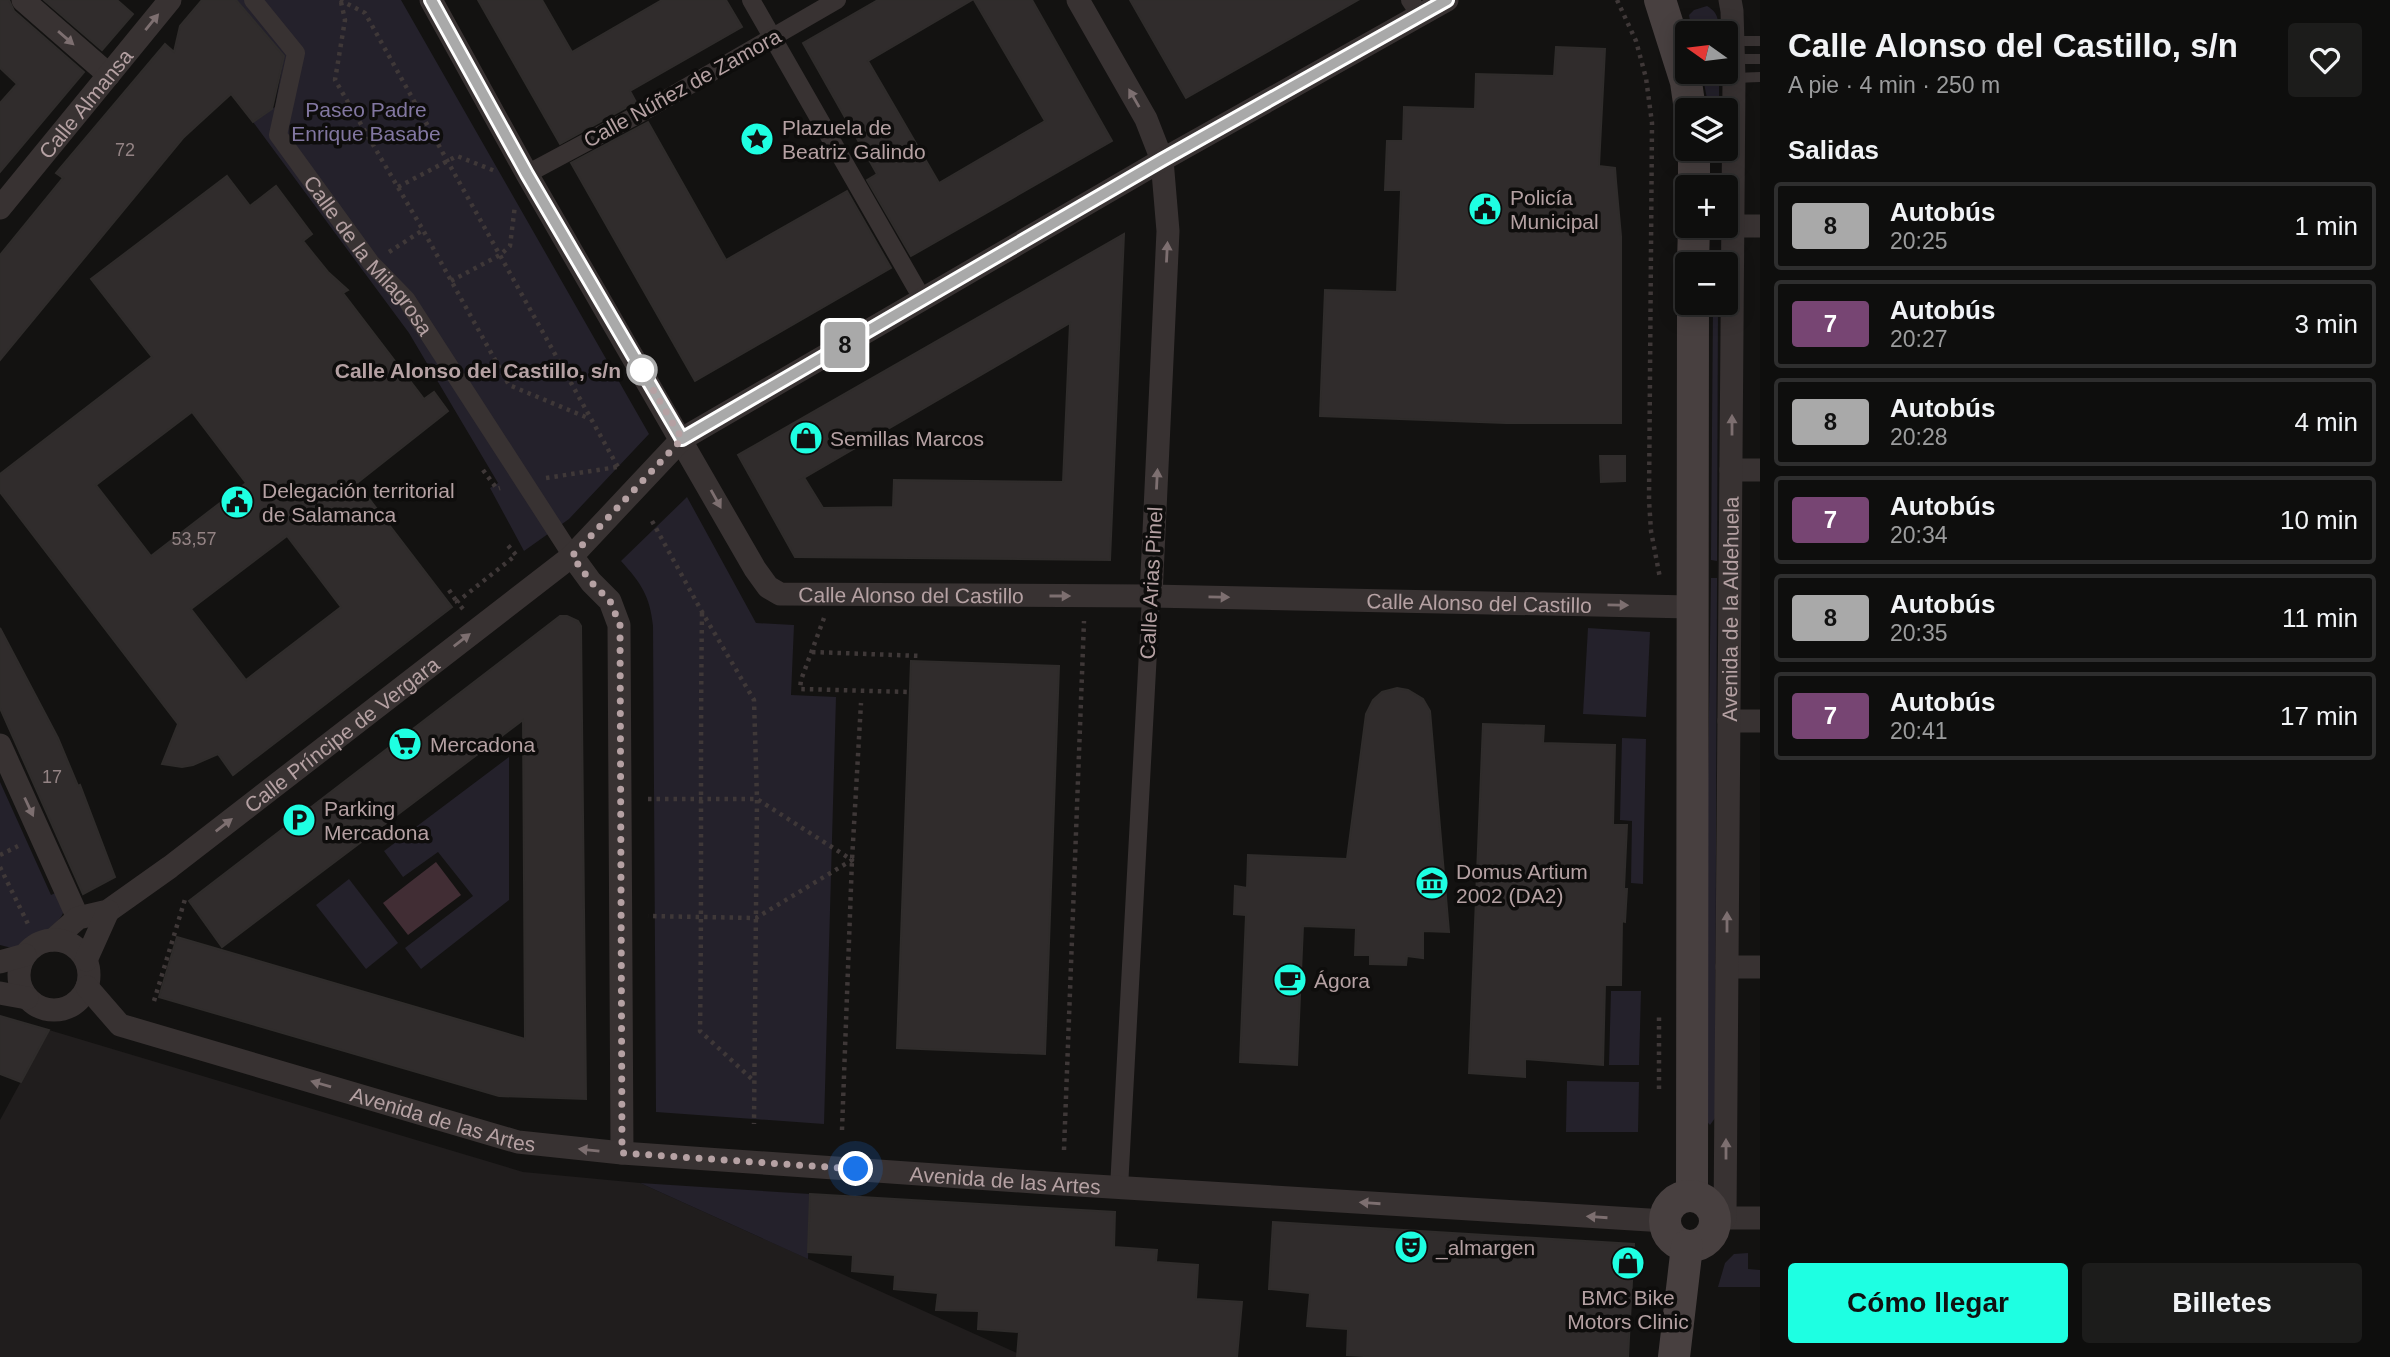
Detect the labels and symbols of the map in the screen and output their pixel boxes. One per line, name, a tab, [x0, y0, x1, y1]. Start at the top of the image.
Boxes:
one-way arrow	[144, 14, 159, 31]
north arrow	[1675, 21, 1738, 84]
street label: Calle Núñez de Zamora	[579, 24, 785, 152]
one-way arrow	[57, 30, 74, 45]
street label: Calle Almansa	[34, 44, 137, 163]
one-way arrow	[1128, 89, 1141, 108]
park label: Paseo Padre Enrique Basabe	[291, 98, 441, 145]
place label: Plazuela de Beatriz Galindo	[782, 116, 926, 163]
place icon: Plazuela de Beatriz Galindo	[738, 120, 776, 158]
house number: 72	[115, 140, 135, 160]
street label: Calle de la Milagrosa	[300, 171, 438, 340]
place label: Policía Municipal	[1510, 186, 1599, 233]
public building icon: Policía Municipal	[1466, 190, 1504, 228]
one-way arrow	[1161, 241, 1172, 263]
line badge: 8	[822, 322, 868, 368]
marker: Calle Alonso del Castillo, s/n	[627, 355, 657, 385]
place label: Calle Alonso del Castillo, s/n	[335, 359, 621, 382]
one-way arrow	[1726, 414, 1737, 436]
shop icon: Semillas Marcos	[787, 419, 825, 457]
place label: Semillas Marcos	[830, 427, 984, 450]
one-way arrow	[1151, 468, 1162, 490]
place label: Delegación territorial de Salamanca	[262, 479, 455, 526]
public building icon: Delegación territorial de Salamanca	[218, 483, 256, 521]
one-way arrow	[710, 489, 722, 508]
street label: Avenida de la Aldehuela	[1717, 496, 1742, 722]
street label: Calle Arias Pinel	[1136, 506, 1166, 660]
house number: 53,57	[171, 529, 217, 549]
street label: Calle Alonso del Castillo	[798, 583, 1024, 607]
street label: Calle Alonso del Castillo	[1366, 589, 1592, 616]
one-way arrow	[1050, 590, 1072, 602]
one-way arrow	[1209, 592, 1231, 603]
one-way arrow	[1608, 599, 1630, 611]
one-way arrow	[453, 634, 471, 648]
street label: Calle Príncipe de Vergara	[240, 652, 444, 817]
supermarket icon: Mercadona	[386, 725, 424, 763]
place label: Mercadona	[430, 733, 535, 756]
house number: 17	[42, 767, 62, 787]
one-way arrow	[23, 797, 34, 817]
place label: Parking Mercadona	[324, 797, 429, 844]
parking icon: Parking Mercadona	[280, 801, 318, 839]
one-way arrow	[215, 818, 233, 832]
place label: Domus Artium 2002 (DA2)	[1456, 860, 1588, 907]
museum icon: Domus Artium 2002 (DA2)	[1413, 864, 1451, 902]
one-way arrow	[1722, 911, 1733, 933]
cafe icon: Ágora	[1271, 961, 1309, 999]
place label: Ágora	[1314, 969, 1370, 992]
one-way arrow	[311, 1079, 332, 1089]
street label: Avenida de las Artes	[348, 1082, 537, 1155]
one-way arrow	[1720, 1138, 1732, 1160]
one-way arrow	[578, 1144, 600, 1155]
your location	[838, 1151, 873, 1186]
street label: Avenida de las Artes	[909, 1162, 1101, 1198]
one-way arrow	[1358, 1197, 1380, 1208]
one-way arrow	[1585, 1211, 1607, 1222]
theatre icon: _almargen	[1392, 1228, 1430, 1266]
place label: _almargen	[1435, 1236, 1535, 1260]
shop icon: BMC Bike Motors Clinic	[1609, 1244, 1647, 1282]
place label: BMC Bike Motors Clinic	[1567, 1286, 1689, 1333]

